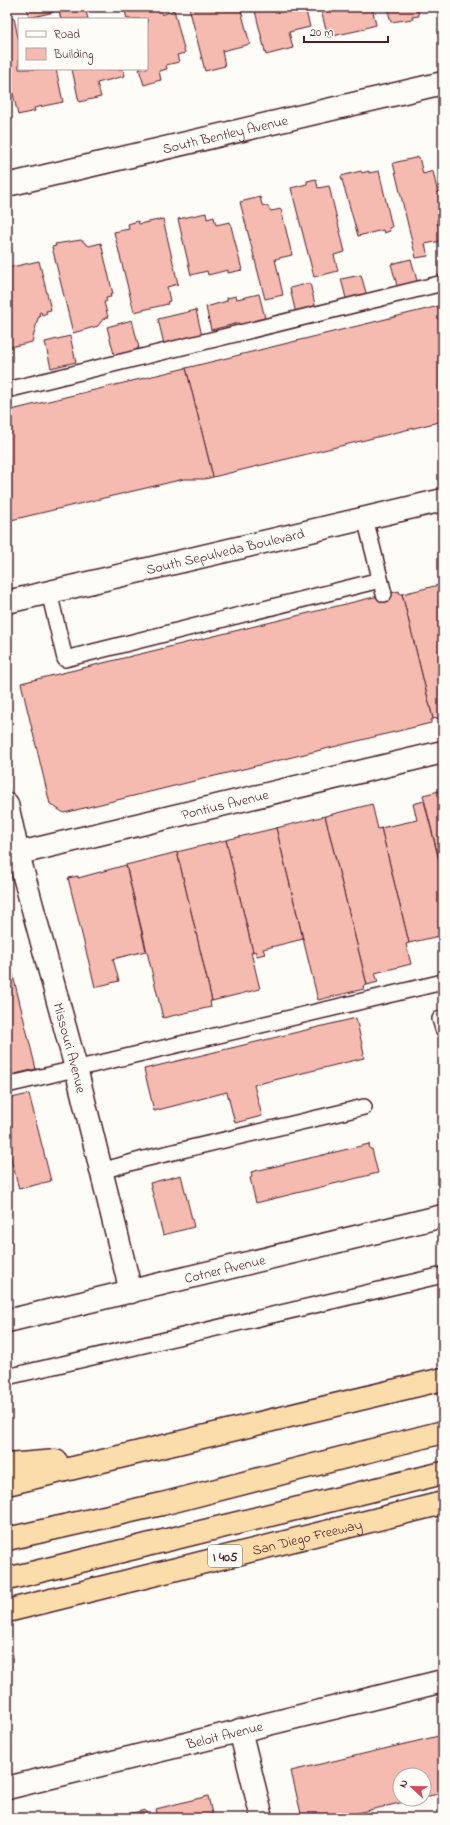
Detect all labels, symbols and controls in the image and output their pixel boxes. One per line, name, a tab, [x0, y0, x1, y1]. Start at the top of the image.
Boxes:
legend	[18, 18, 148, 70]
scale bar	[304, 18, 388, 44]
text: 20 m	[310, 24, 333, 42]
text: Road	[54, 26, 80, 44]
text: Building	[53, 46, 93, 65]
street label: South Bentley Avenue	[161, 110, 291, 160]
street label: South Sepulveda Boulevard	[144, 524, 307, 581]
street label: Pontius Avenue	[179, 785, 272, 826]
street label: Missouri Avenue	[47, 1001, 91, 1096]
street label: Cotner Avenue	[183, 1250, 268, 1290]
street label: San Diego Freeway	[250, 1514, 365, 1562]
road number: I 405	[208, 1545, 242, 1567]
street label: Beloit Avenue	[184, 1716, 266, 1756]
north arrow	[392, 1767, 432, 1807]
text: N	[395, 1777, 412, 1790]

